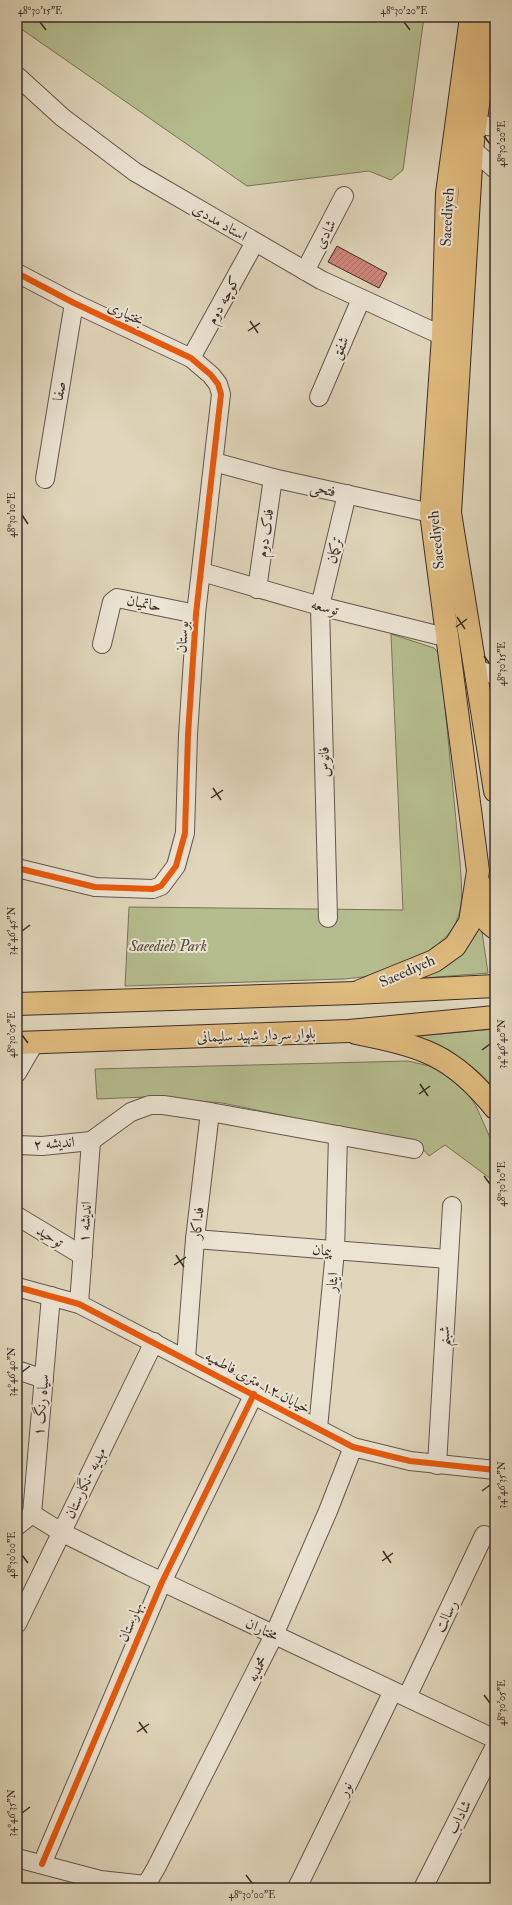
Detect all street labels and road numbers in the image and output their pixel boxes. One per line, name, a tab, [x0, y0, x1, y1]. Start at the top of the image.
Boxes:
street label: Saeediyeh	[436, 187, 459, 247]
street label: استاد مددی	[189, 199, 250, 246]
street label: شادی	[310, 216, 341, 252]
street label: کوچه دوم	[202, 273, 247, 329]
street label: بختیاری	[105, 297, 147, 330]
street label: شفق	[327, 334, 354, 363]
street label: صفا	[49, 380, 70, 402]
street label: فتحی	[308, 477, 338, 502]
street label: فدک دوم	[253, 507, 281, 559]
street label: Saeediyeh	[424, 509, 449, 570]
street label: ترکمان	[322, 535, 347, 566]
street label: حاتمیان	[125, 591, 163, 616]
street label: توسعه	[309, 595, 341, 620]
street label: بوستان	[172, 620, 193, 654]
street label: فانوس	[315, 746, 334, 778]
street label: Saeediyeh	[376, 951, 438, 992]
street label: بلوار سردار شهید سلیمانی	[196, 1024, 316, 1047]
street label: اندیشه ۲	[33, 1133, 75, 1154]
street label: اندیشه ۱	[75, 1201, 96, 1243]
street label: فداکار	[186, 1206, 209, 1242]
street label: توحید	[33, 1221, 67, 1252]
street label: پیمان	[311, 1240, 334, 1261]
street label: ایثار	[322, 1271, 343, 1295]
street label: شبنم	[434, 1325, 460, 1347]
street label: خیابان ۱۲ متری فاطمیه	[202, 1347, 314, 1418]
street label: سیاه رنگ ۱	[28, 1373, 54, 1437]
street label: مهدیه -نگارستان	[59, 1444, 111, 1522]
street label: رسالت	[430, 1597, 462, 1636]
street label: بهارستان	[114, 1599, 147, 1645]
street label: مختاران	[242, 1614, 281, 1645]
street label: محمدیه	[243, 1653, 272, 1685]
street label: نور	[333, 1779, 357, 1801]
street label: شاداب	[443, 1797, 476, 1838]

